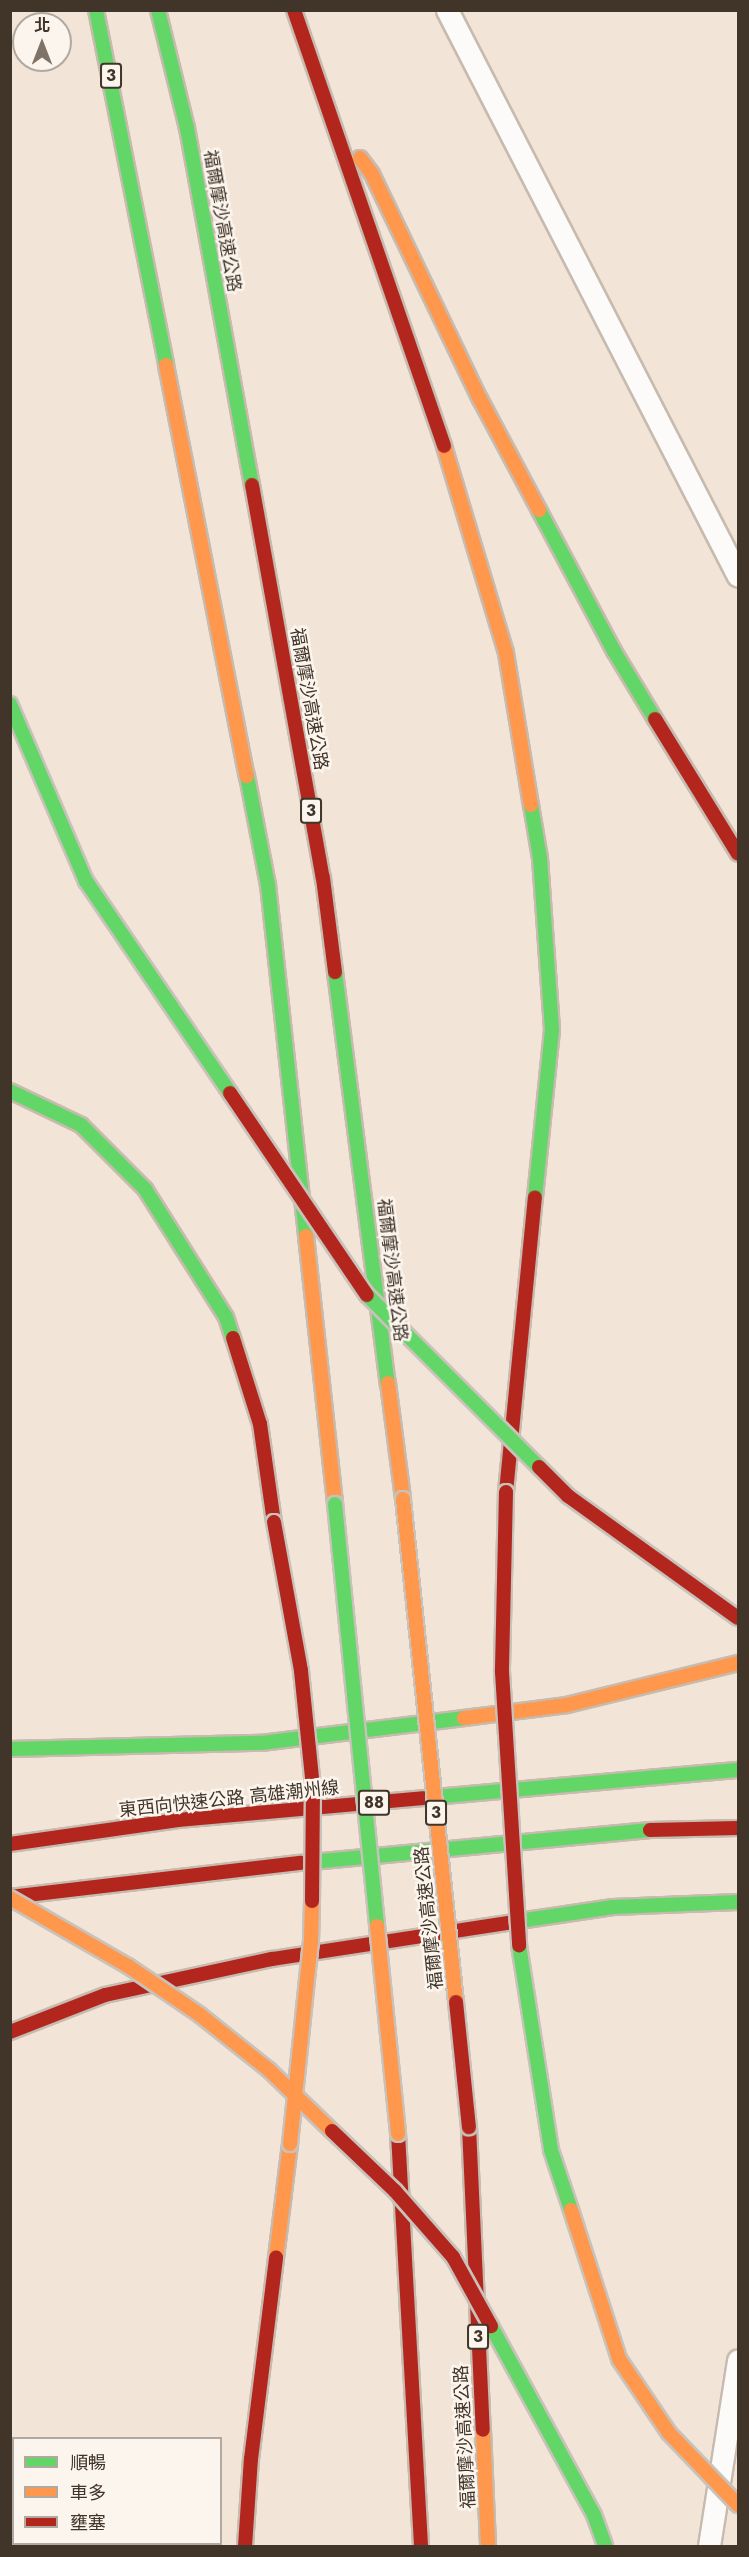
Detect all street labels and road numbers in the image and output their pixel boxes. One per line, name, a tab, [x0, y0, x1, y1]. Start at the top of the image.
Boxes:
road number: 3	[99, 63, 123, 89]
street label: 福爾摩沙高速公路	[199, 148, 245, 294]
street label: 福爾摩沙高速公路	[286, 626, 332, 772]
road number: 3	[299, 798, 323, 824]
street label: 福爾摩沙高速公路	[373, 1197, 411, 1343]
street label: 東西向快速公路 高雄潮州線	[118, 1777, 340, 1821]
road number: 88	[358, 1790, 391, 1816]
road number: 3	[424, 1800, 448, 1826]
street label: 福爾摩沙高速公路	[411, 1845, 447, 1991]
road number: 3	[466, 2324, 490, 2350]
street label: 福爾摩沙高速公路	[450, 2365, 480, 2509]

